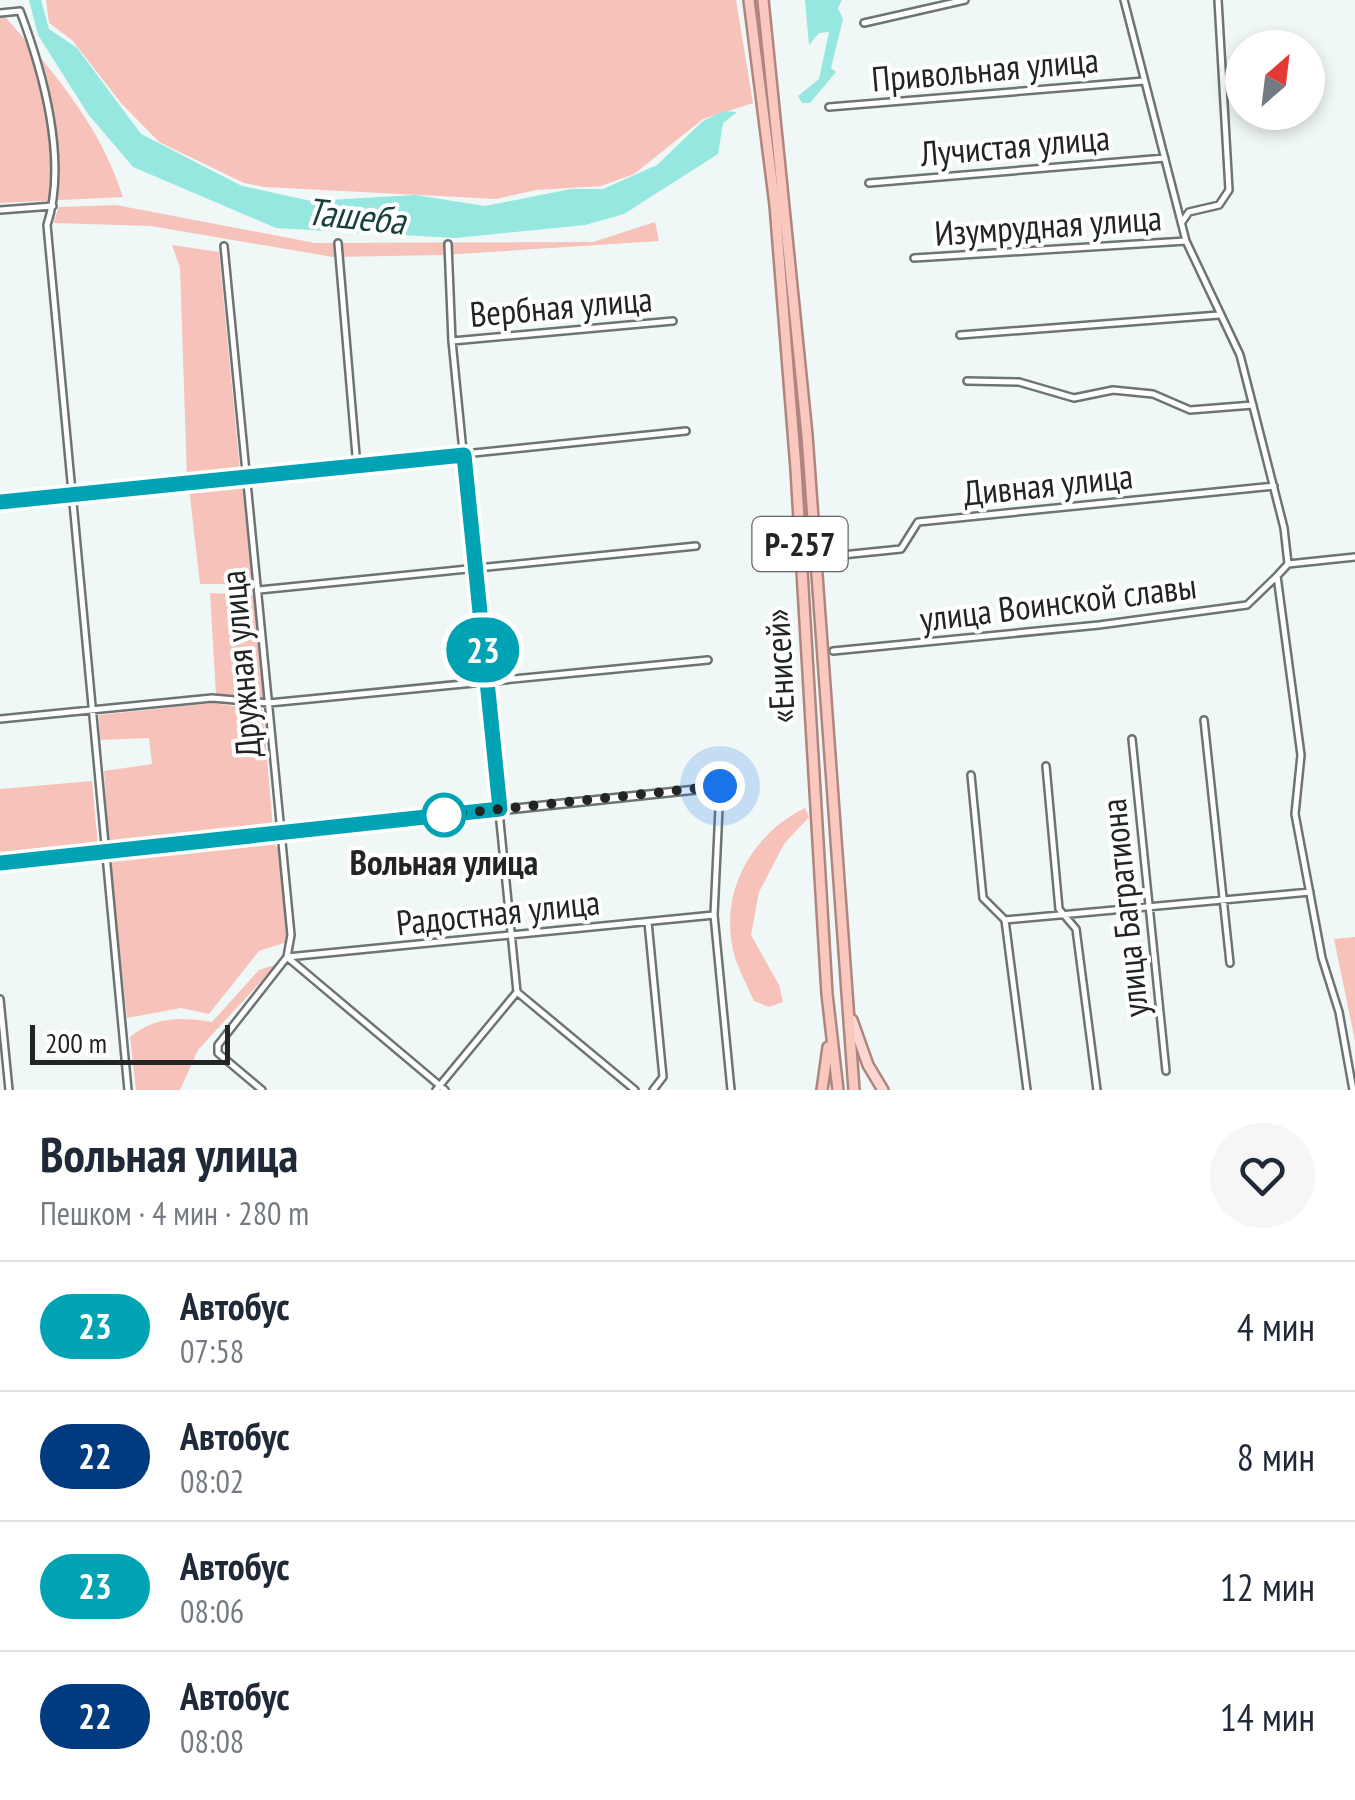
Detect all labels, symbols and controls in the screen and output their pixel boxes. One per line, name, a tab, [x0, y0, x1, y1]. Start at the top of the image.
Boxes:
north arrow	[1225, 30, 1325, 130]
map controls	[1225, 30, 1325, 130]
street label: Привольная улица	[870, 36, 1100, 102]
street label: Лучистая улица	[917, 114, 1112, 176]
water label: Ташеба	[304, 185, 409, 245]
street label: Изумрудная улица	[933, 194, 1163, 256]
street label: Вербная улица	[468, 275, 654, 337]
street label: Дивная улица	[961, 452, 1135, 516]
road number: Р-257	[752, 517, 848, 571]
street label: улица Воинской славы	[917, 562, 1199, 642]
street label: Дружная улица	[209, 569, 271, 759]
street label: «Енисей»	[753, 608, 805, 724]
line badge: 23	[438, 618, 528, 682]
text: 23	[466, 627, 500, 673]
your location	[695, 761, 745, 811]
marker: Вольная улица	[423, 794, 465, 836]
street label: улица Багратиона	[1090, 797, 1158, 1019]
place label: Вольная улица	[350, 839, 538, 885]
street label: Радостная улица	[394, 878, 602, 946]
scale bar	[30, 1020, 230, 1064]
text: 200 m	[45, 1024, 107, 1061]
text: Вольная улица	[40, 1123, 298, 1185]
button: heart	[1210, 1123, 1315, 1228]
text: Пешком · 4 мин · 280 m	[40, 1192, 309, 1234]
text: Автобус	[180, 1281, 290, 1330]
text: 4 мин	[1237, 1302, 1315, 1351]
text: 23	[78, 1303, 112, 1349]
text: 07:58	[180, 1330, 244, 1372]
text: Автобус	[180, 1411, 290, 1460]
text: 8 мин	[1237, 1432, 1315, 1481]
text: 22	[78, 1433, 112, 1479]
text: 08:02	[180, 1460, 244, 1502]
text: Автобус	[180, 1541, 290, 1590]
text: 12 мин	[1220, 1562, 1315, 1611]
text: 23	[78, 1563, 112, 1609]
text: 08:06	[180, 1590, 244, 1632]
text: Автобус	[180, 1671, 290, 1720]
text: 14 мин	[1220, 1692, 1315, 1741]
text: 22	[78, 1693, 112, 1739]
text: 08:08	[180, 1720, 244, 1762]

